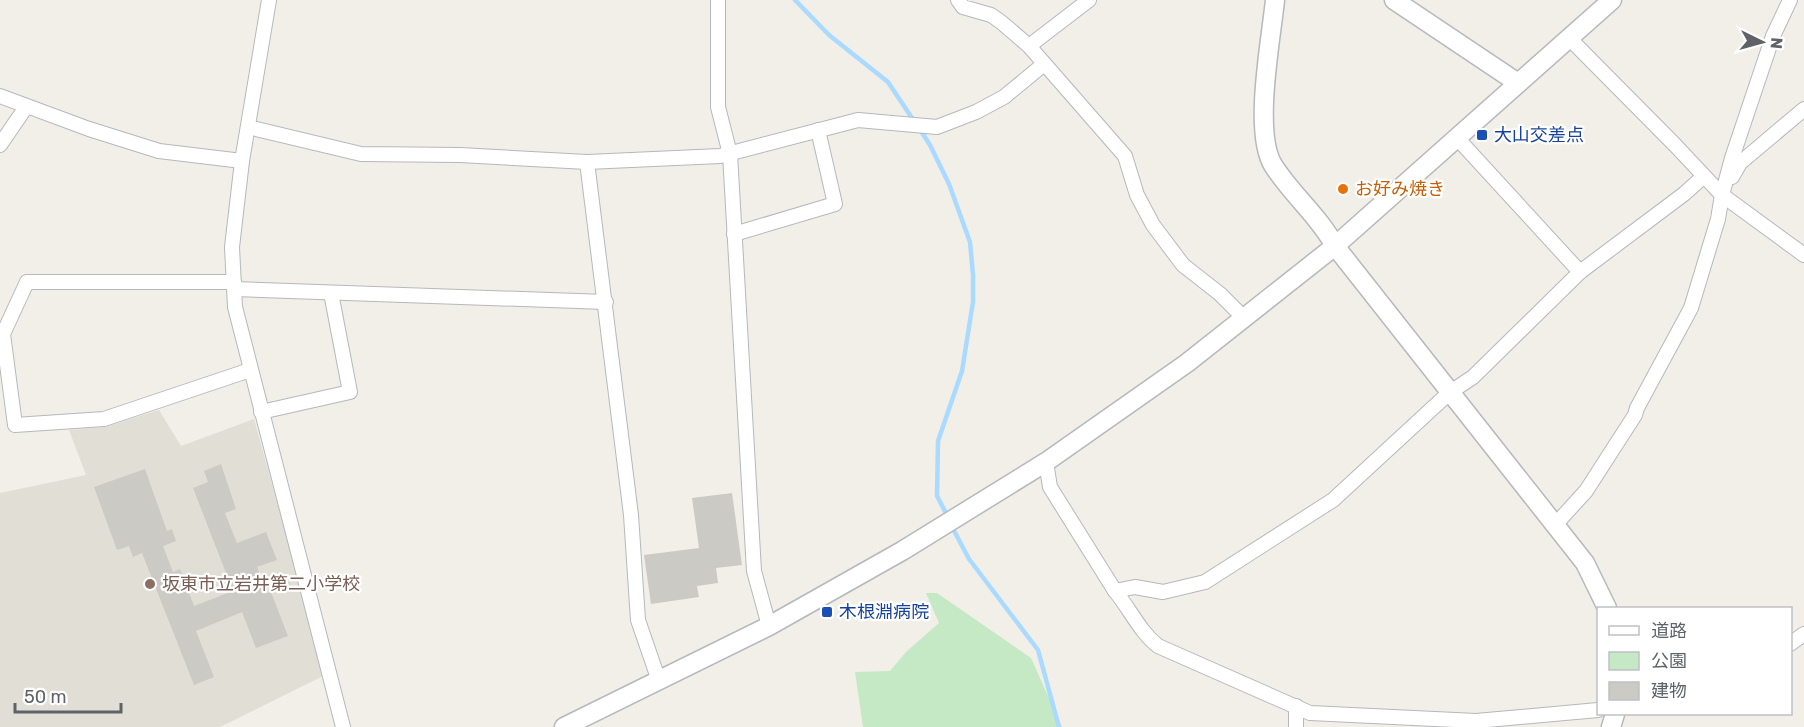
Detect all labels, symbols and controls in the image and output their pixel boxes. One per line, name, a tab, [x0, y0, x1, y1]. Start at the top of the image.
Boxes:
north arrow	[1732, 12, 1792, 72]
text: N	[1766, 37, 1786, 50]
place label: 大山交差点	[1494, 124, 1584, 146]
marker: 大山交差点	[1475, 128, 1489, 142]
place label: お好み焼き	[1355, 178, 1445, 200]
marker: お好み焼き	[1336, 182, 1350, 196]
place label: 坂東市立岩井第二小学校	[162, 573, 360, 595]
marker: 坂東市立岩井第二小学校	[143, 577, 157, 591]
place label: 木根淵病院	[839, 601, 929, 623]
marker: 木根淵病院	[820, 605, 834, 619]
legend	[1597, 607, 1792, 715]
text: 道路	[1651, 620, 1687, 642]
text: 公園	[1651, 650, 1687, 672]
scale bar	[15, 676, 122, 714]
text: 建物	[1651, 680, 1687, 702]
text: 50 m	[24, 686, 67, 708]

